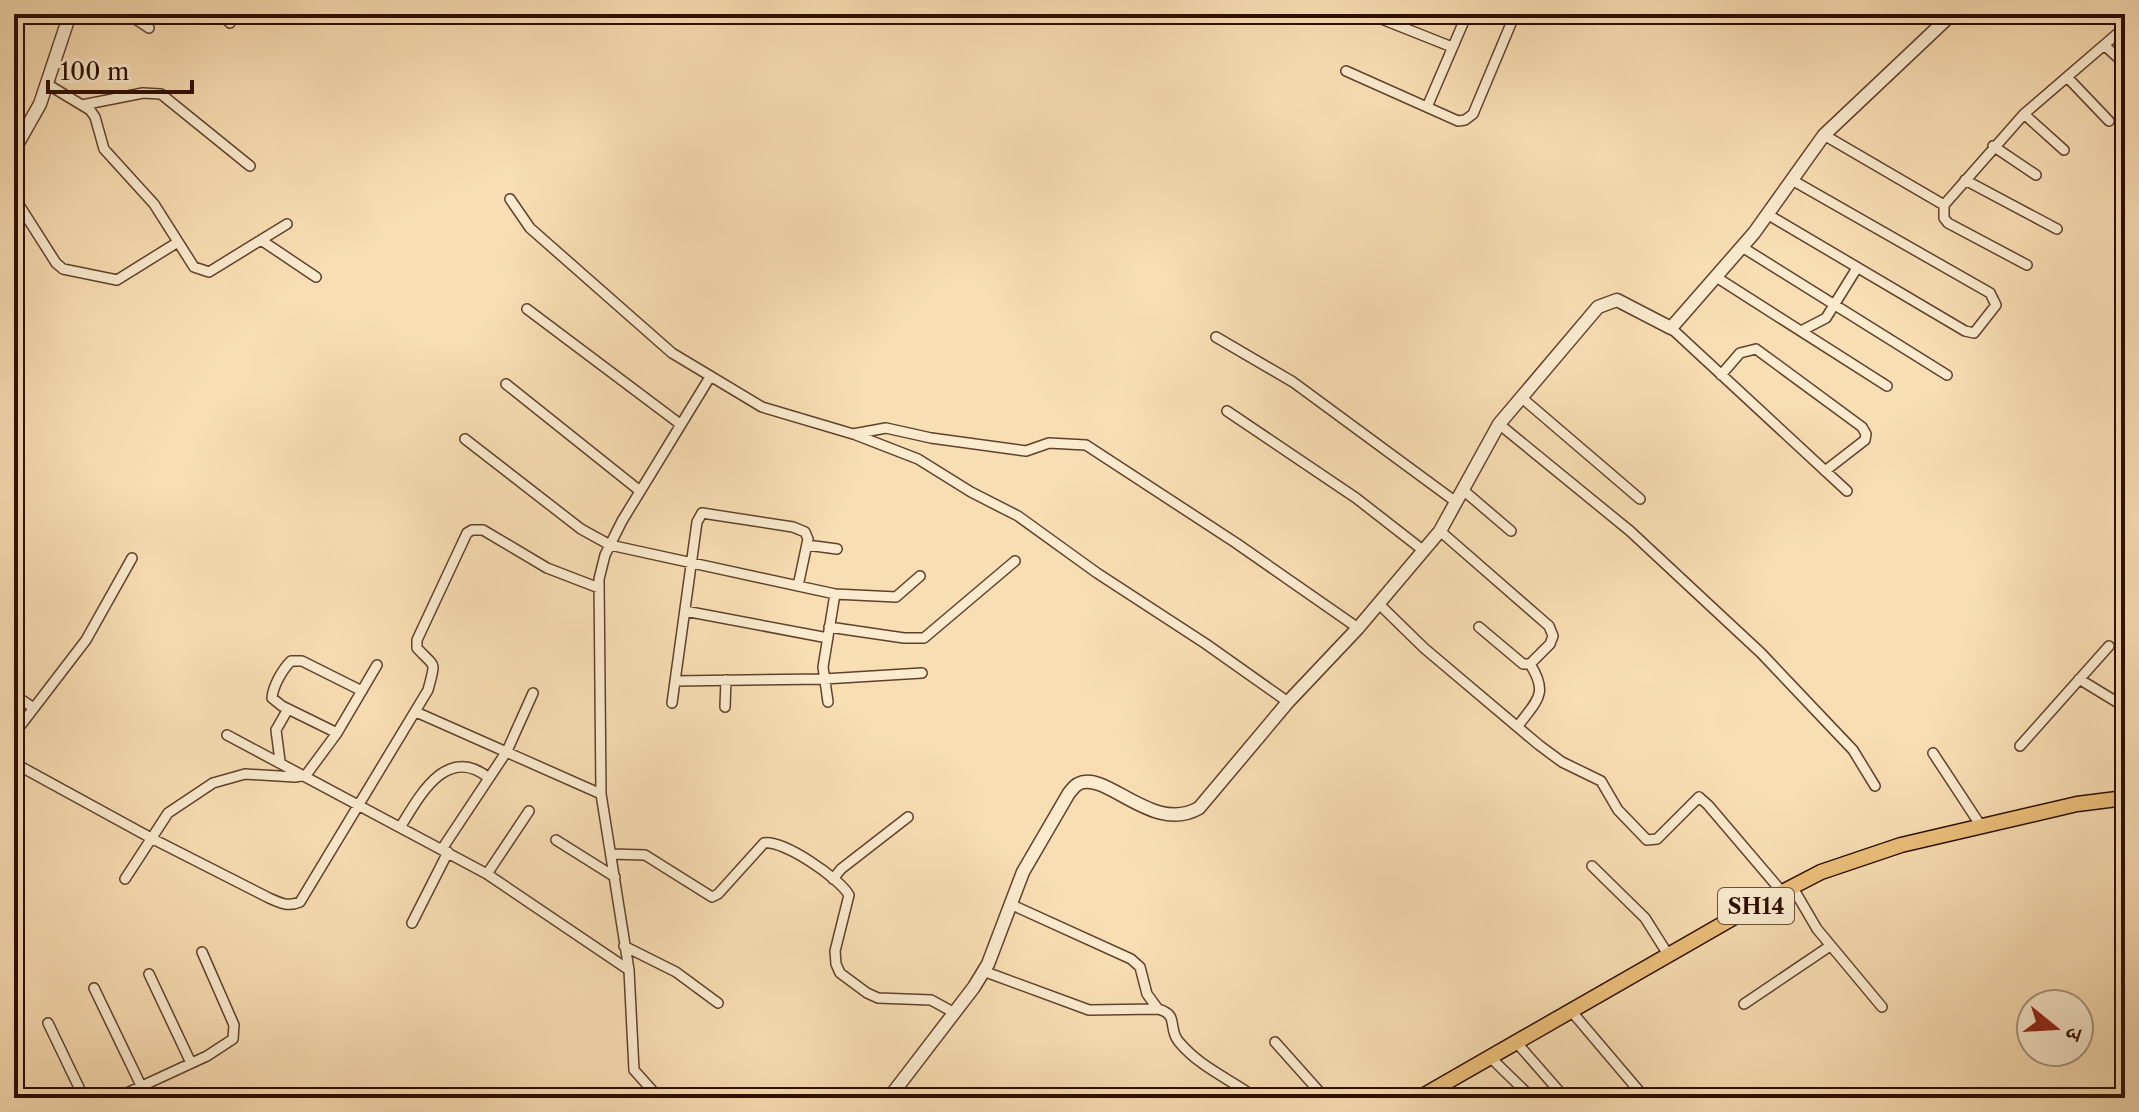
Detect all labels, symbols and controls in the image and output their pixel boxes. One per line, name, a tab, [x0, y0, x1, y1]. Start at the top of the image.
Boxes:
scale bar	[48, 44, 192, 94]
text: 100 m	[60, 57, 129, 86]
road number: SH14	[1718, 888, 1794, 924]
north arrow	[2015, 988, 2095, 1068]
text: उ	[2058, 1023, 2089, 1045]

